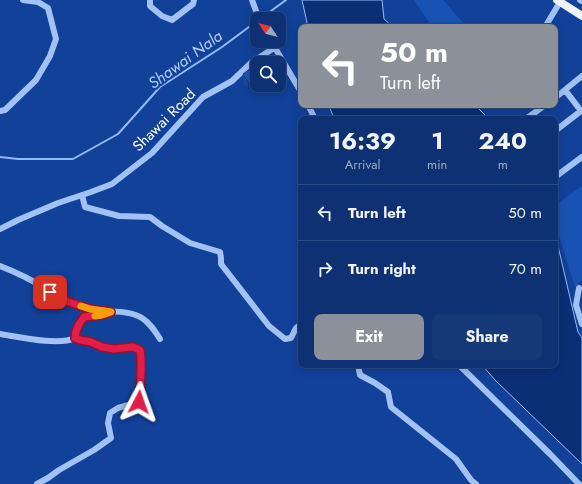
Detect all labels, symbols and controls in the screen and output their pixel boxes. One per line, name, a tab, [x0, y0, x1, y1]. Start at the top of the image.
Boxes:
north arrow	[250, 12, 286, 48]
map controls	[250, 12, 286, 92]
water label: Shawai Nala	[143, 24, 227, 94]
text: 50 m	[380, 32, 448, 73]
icon: left	[314, 40, 366, 92]
button: search	[250, 56, 286, 92]
text: Turn left	[380, 70, 440, 96]
street label: Shawai Road	[127, 83, 201, 157]
text: 16:39	[329, 123, 396, 158]
text: 1	[431, 123, 443, 158]
text: 240	[479, 123, 527, 158]
text: Arrival	[345, 155, 380, 174]
text: min	[427, 155, 447, 174]
text: m	[498, 155, 508, 174]
icon: left	[314, 202, 336, 224]
text: Turn left	[348, 202, 406, 224]
text: 50 m	[508, 202, 542, 224]
icon: right	[314, 258, 336, 280]
text: Turn right	[348, 258, 416, 280]
text: 70 m	[509, 258, 542, 280]
pin	[33, 275, 67, 309]
icon: arrive	[39, 281, 61, 303]
button: Exit	[314, 314, 424, 360]
button: Share	[432, 314, 542, 360]
position arrow	[118, 381, 160, 423]

